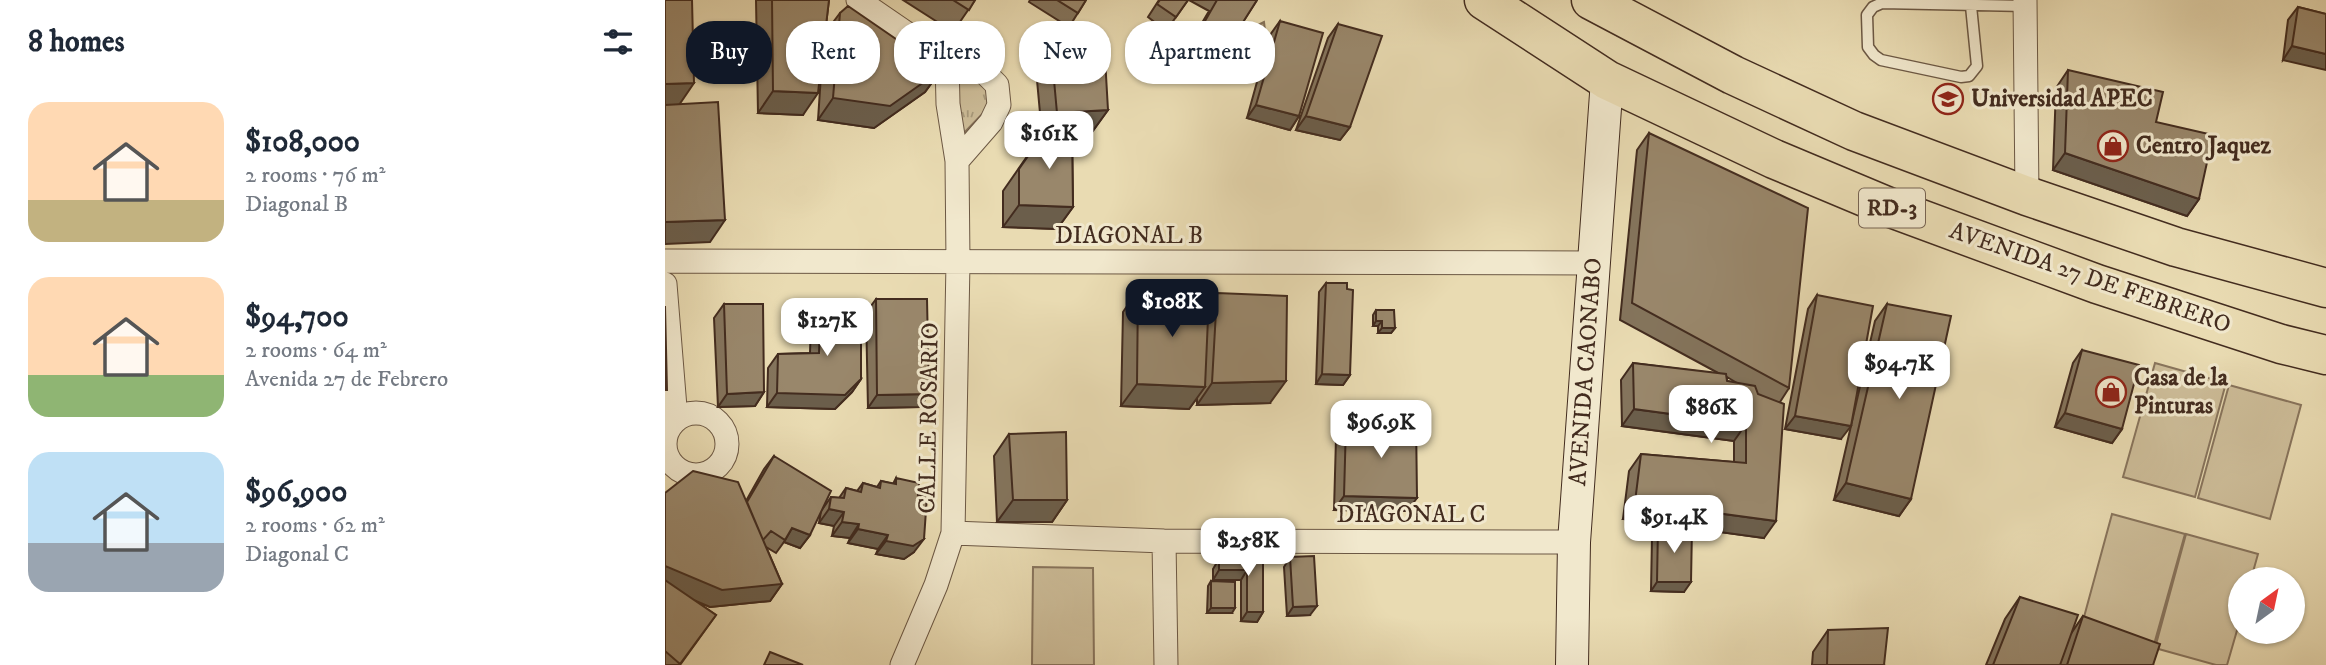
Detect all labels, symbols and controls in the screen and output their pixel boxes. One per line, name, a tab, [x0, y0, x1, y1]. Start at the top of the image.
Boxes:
chip: Buy	[686, 21, 772, 84]
chip: Rent	[786, 21, 880, 84]
chip: Filters	[894, 21, 1005, 84]
chip: New	[1019, 21, 1111, 84]
chip: Apartment	[1125, 21, 1275, 84]
icon: filters	[599, 23, 637, 61]
text: 8 homes	[28, 24, 125, 61]
school or university icon: Universidad APEC	[1931, 82, 1965, 116]
place label: Universidad APEC	[1971, 84, 2153, 114]
pin: $161K	[1000, 111, 1098, 171]
text: $161K	[1020, 119, 1078, 148]
text: $108,000	[245, 124, 360, 161]
shop icon: Centro Jaquez	[2096, 129, 2130, 163]
icon: home	[84, 130, 168, 214]
place label: Centro Jaquez	[2136, 131, 2271, 161]
text: 2 rooms · 76 m²	[245, 161, 385, 190]
road number: RD-3	[1859, 188, 1925, 228]
text: Diagonal B	[245, 190, 348, 219]
street label: AVENIDA 27 DE FEBRERO	[1945, 216, 2235, 340]
street label: DIAGONAL B	[1055, 221, 1203, 251]
street label: AVENIDA CAONABO	[1563, 257, 1609, 487]
pin: $108K	[1123, 280, 1221, 339]
text: $108K	[1142, 287, 1202, 316]
pin: $127K	[778, 298, 876, 358]
text: $94,700	[245, 299, 349, 336]
icon: home	[84, 305, 168, 389]
text: $127K	[797, 306, 857, 335]
street label: CALLE ROSARIO	[912, 322, 946, 514]
text: 2 rooms · 64 m²	[245, 336, 387, 365]
pin: $94.7K	[1842, 342, 1956, 401]
text: $94.7K	[1864, 349, 1934, 378]
place label: Casa de la Pinturas	[2134, 363, 2229, 421]
text: Avenida 27 de Febrero	[245, 365, 448, 394]
shop icon: Casa de la Pinturas	[2094, 375, 2128, 409]
pin: $86K	[1670, 386, 1752, 445]
text: $86K	[1685, 393, 1737, 422]
pin: $96.9K	[1324, 400, 1438, 460]
text: $96.9K	[1346, 408, 1416, 437]
text: $96,900	[245, 474, 347, 511]
icon: home	[84, 480, 168, 564]
pin: $91.4K	[1617, 496, 1731, 555]
street label: DIAGONAL C	[1337, 500, 1485, 530]
text: $91.4K	[1640, 503, 1708, 532]
text: 2 rooms · 62 m²	[245, 511, 385, 540]
pin: $258K	[1199, 518, 1297, 578]
text: $258K	[1217, 526, 1279, 555]
text: Diagonal C	[245, 540, 349, 569]
north arrow	[2228, 567, 2305, 644]
map controls	[2228, 567, 2305, 644]

